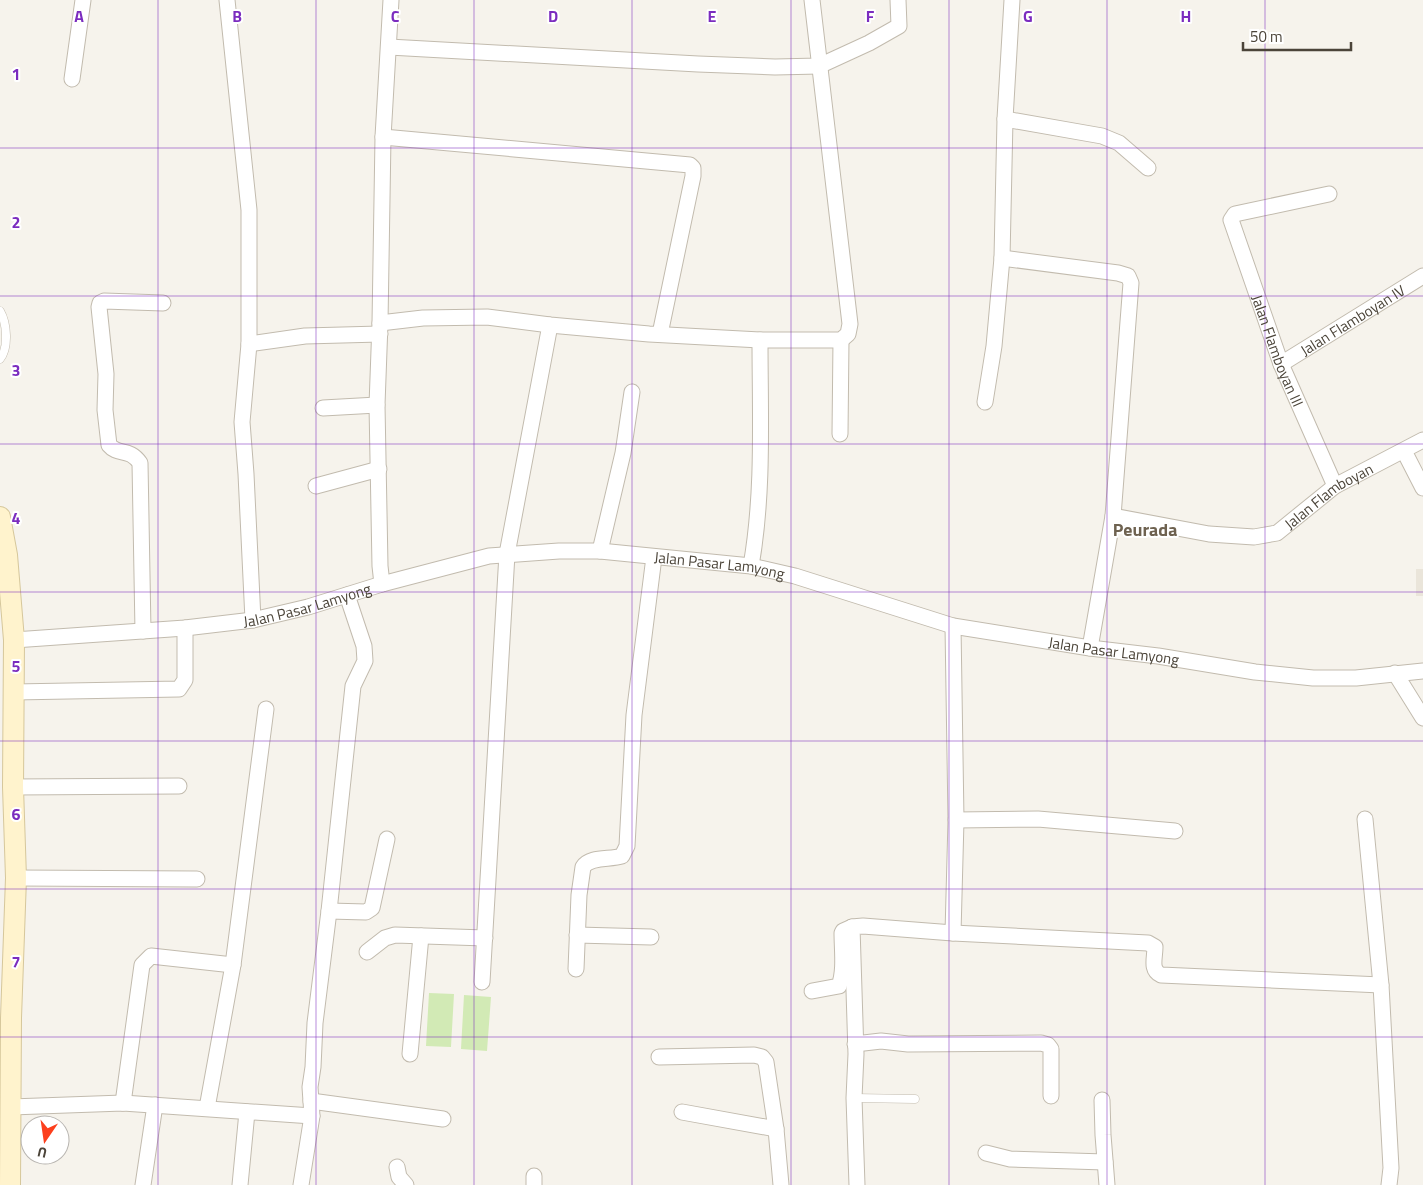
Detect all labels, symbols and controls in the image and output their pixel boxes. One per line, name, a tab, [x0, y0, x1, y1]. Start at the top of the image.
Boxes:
text: A	[74, 4, 84, 28]
text: B	[232, 4, 242, 28]
text: C	[391, 4, 400, 28]
text: D	[548, 4, 558, 28]
text: E	[708, 4, 717, 28]
text: F	[866, 4, 875, 28]
text: G	[1023, 4, 1033, 28]
text: H	[1181, 4, 1191, 28]
scale bar	[1243, 20, 1350, 52]
text: 50 m	[1250, 25, 1283, 48]
text: 1	[12, 62, 20, 86]
text: 2	[12, 210, 20, 234]
street label: Jalan Flamboyan IV	[1295, 278, 1410, 361]
street label: Jalan Flamboyan III	[1246, 291, 1310, 410]
text: 3	[12, 358, 20, 382]
street label: Jalan Flamboyan	[1279, 457, 1377, 534]
text: 4	[12, 506, 21, 530]
district label: Peurada	[1113, 516, 1177, 543]
street label: Jalan Pasar Lamyong	[653, 545, 787, 585]
street label: Jalan Pasar Lamyong	[242, 577, 374, 633]
street label: Jalan Pasar Lamyong	[1047, 630, 1181, 671]
text: 5	[12, 654, 21, 678]
text: 6	[12, 802, 21, 826]
text: 7	[12, 950, 20, 974]
north arrow	[20, 1115, 70, 1165]
text: U	[35, 1142, 49, 1164]

